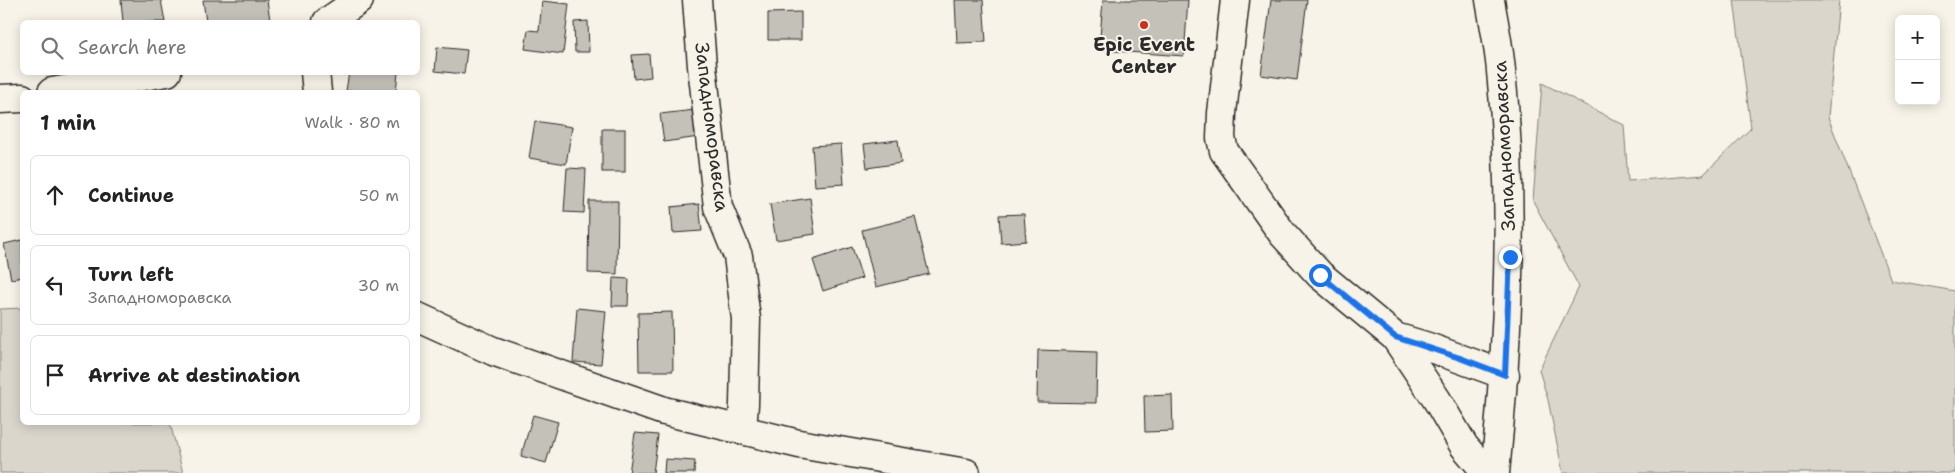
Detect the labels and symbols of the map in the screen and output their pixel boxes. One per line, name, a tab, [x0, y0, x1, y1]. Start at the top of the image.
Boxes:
marker: Epic Event Center	[1138, 19, 1150, 31]
place label: Epic Event Center	[1093, 32, 1195, 79]
street label: Западноморавска	[689, 41, 735, 213]
street label: Западноморавска	[1487, 60, 1521, 232]
route end	[1499, 246, 1522, 269]
route start	[1309, 264, 1332, 287]

